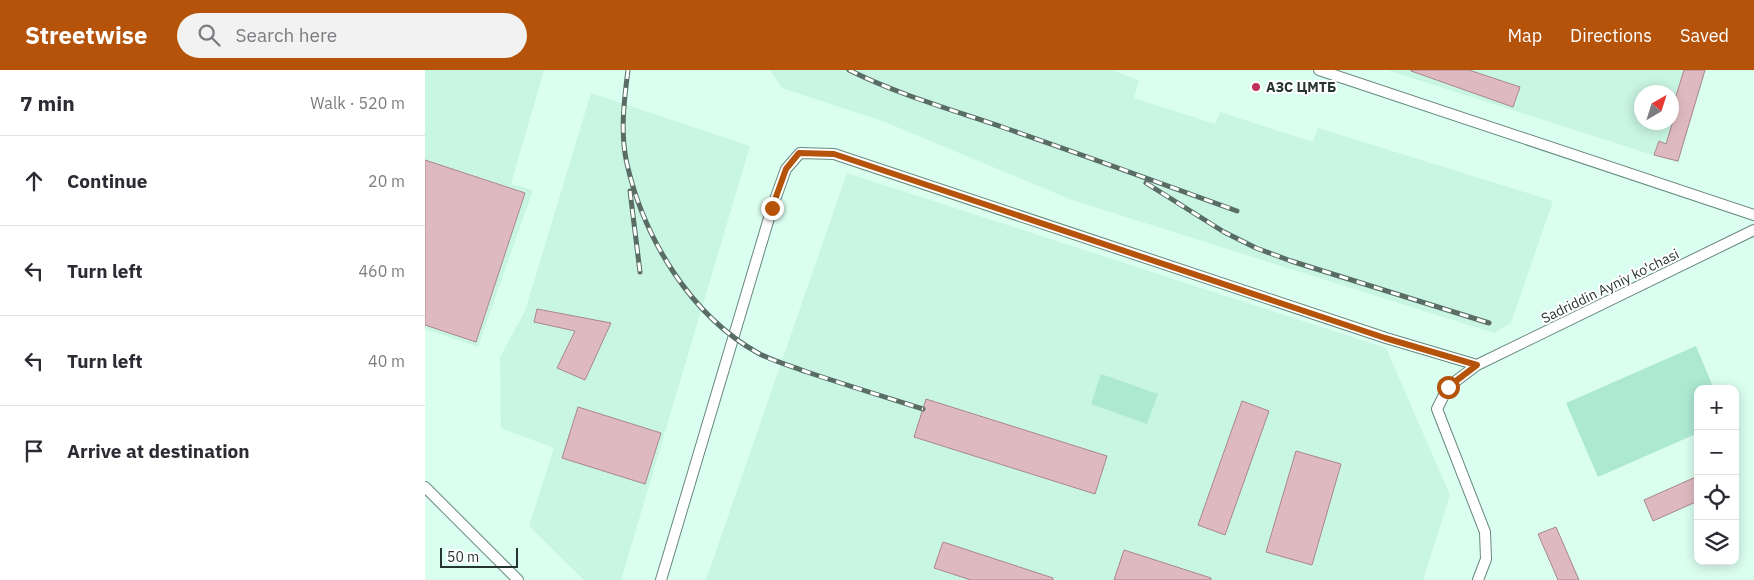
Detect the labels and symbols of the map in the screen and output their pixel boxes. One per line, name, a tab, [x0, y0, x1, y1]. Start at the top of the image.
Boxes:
place label: АЗС ЦМТБ	[1266, 78, 1336, 96]
marker: АЗС ЦМТБ	[1250, 81, 1262, 93]
north arrow	[1634, 85, 1679, 130]
route end	[761, 197, 784, 220]
street label: Sadriddin Ayniy ko'chasi	[1538, 245, 1682, 327]
route start	[1437, 376, 1460, 399]
scale bar	[440, 545, 517, 568]

